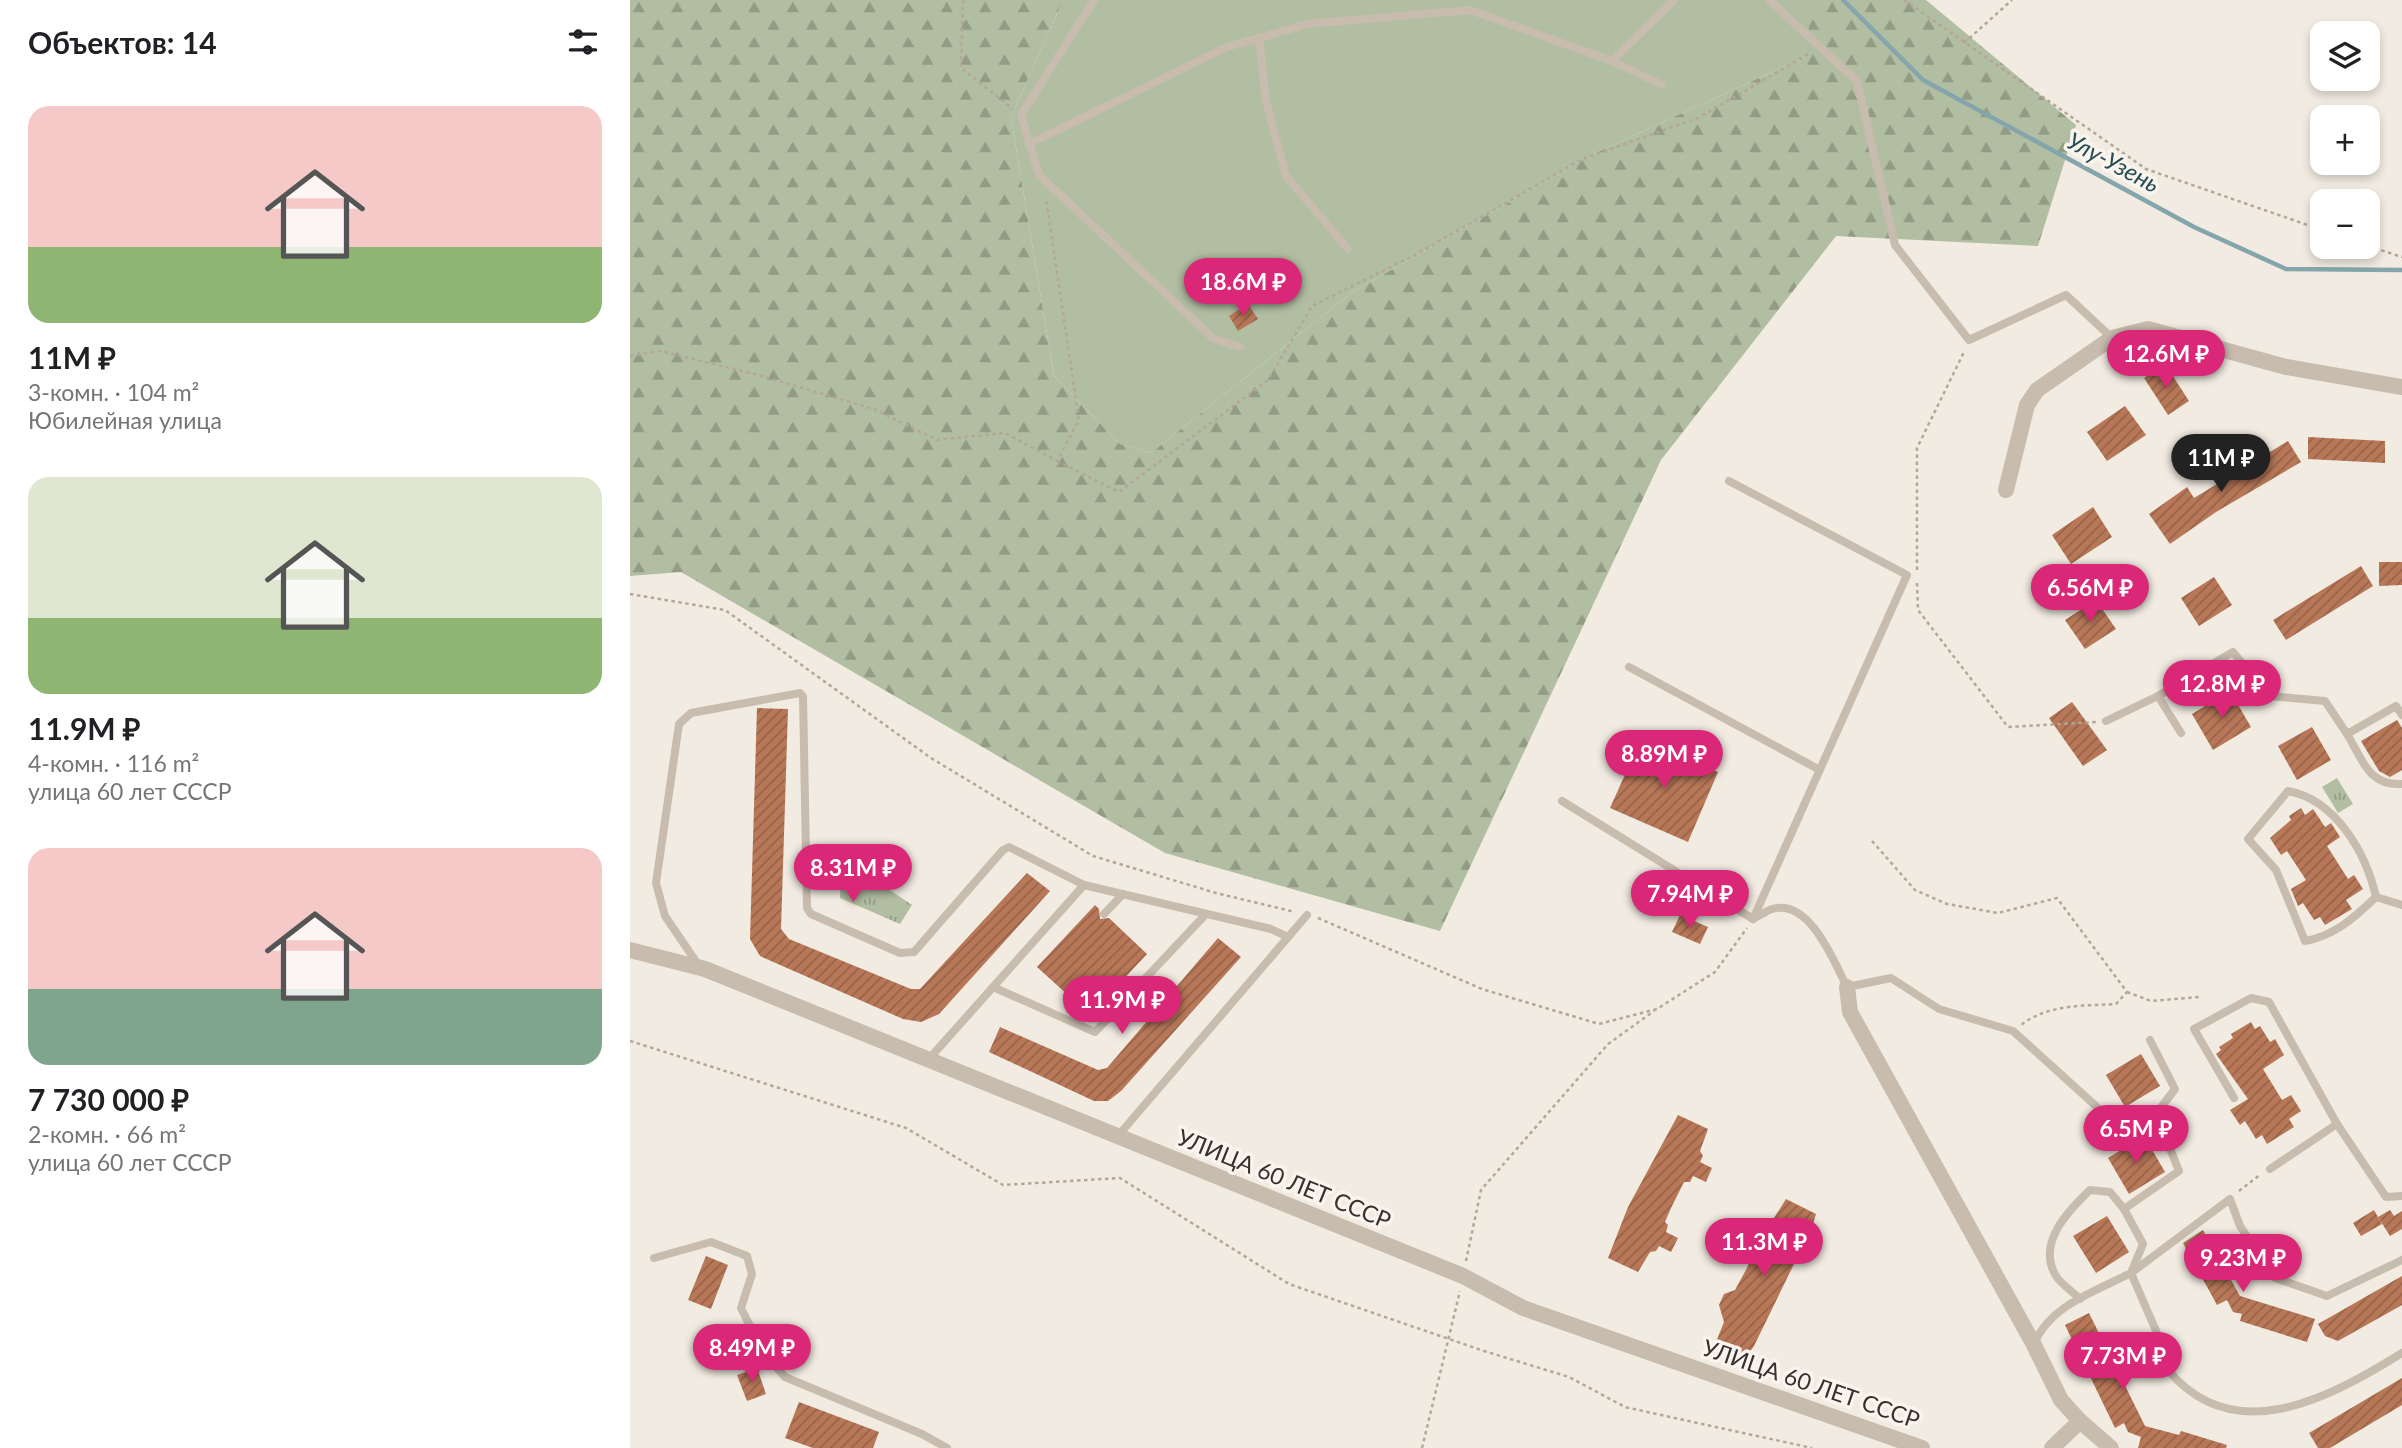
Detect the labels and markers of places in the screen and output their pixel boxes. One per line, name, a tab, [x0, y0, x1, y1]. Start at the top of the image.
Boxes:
pin: 18.6M ₽	[1178, 258, 1308, 318]
pin: 12.6M ₽	[2101, 330, 2231, 390]
pin: 11M ₽	[2172, 434, 2270, 494]
pin: 6.56M ₽	[2025, 564, 2155, 624]
pin: 12.8M ₽	[2157, 660, 2287, 720]
pin: 8.89M ₽	[1599, 730, 1729, 790]
pin: 8.31M ₽	[788, 844, 918, 904]
pin: 7.94M ₽	[1625, 870, 1755, 930]
pin: 11.9M ₽	[1057, 976, 1187, 1036]
pin: 6.5M ₽	[2079, 1106, 2193, 1165]
pin: 11.3M ₽	[1699, 1218, 1829, 1278]
pin: 9.23M ₽	[2178, 1234, 2308, 1294]
pin: 8.49M ₽	[687, 1324, 817, 1384]
pin: 7.73M ₽	[2058, 1332, 2188, 1392]

